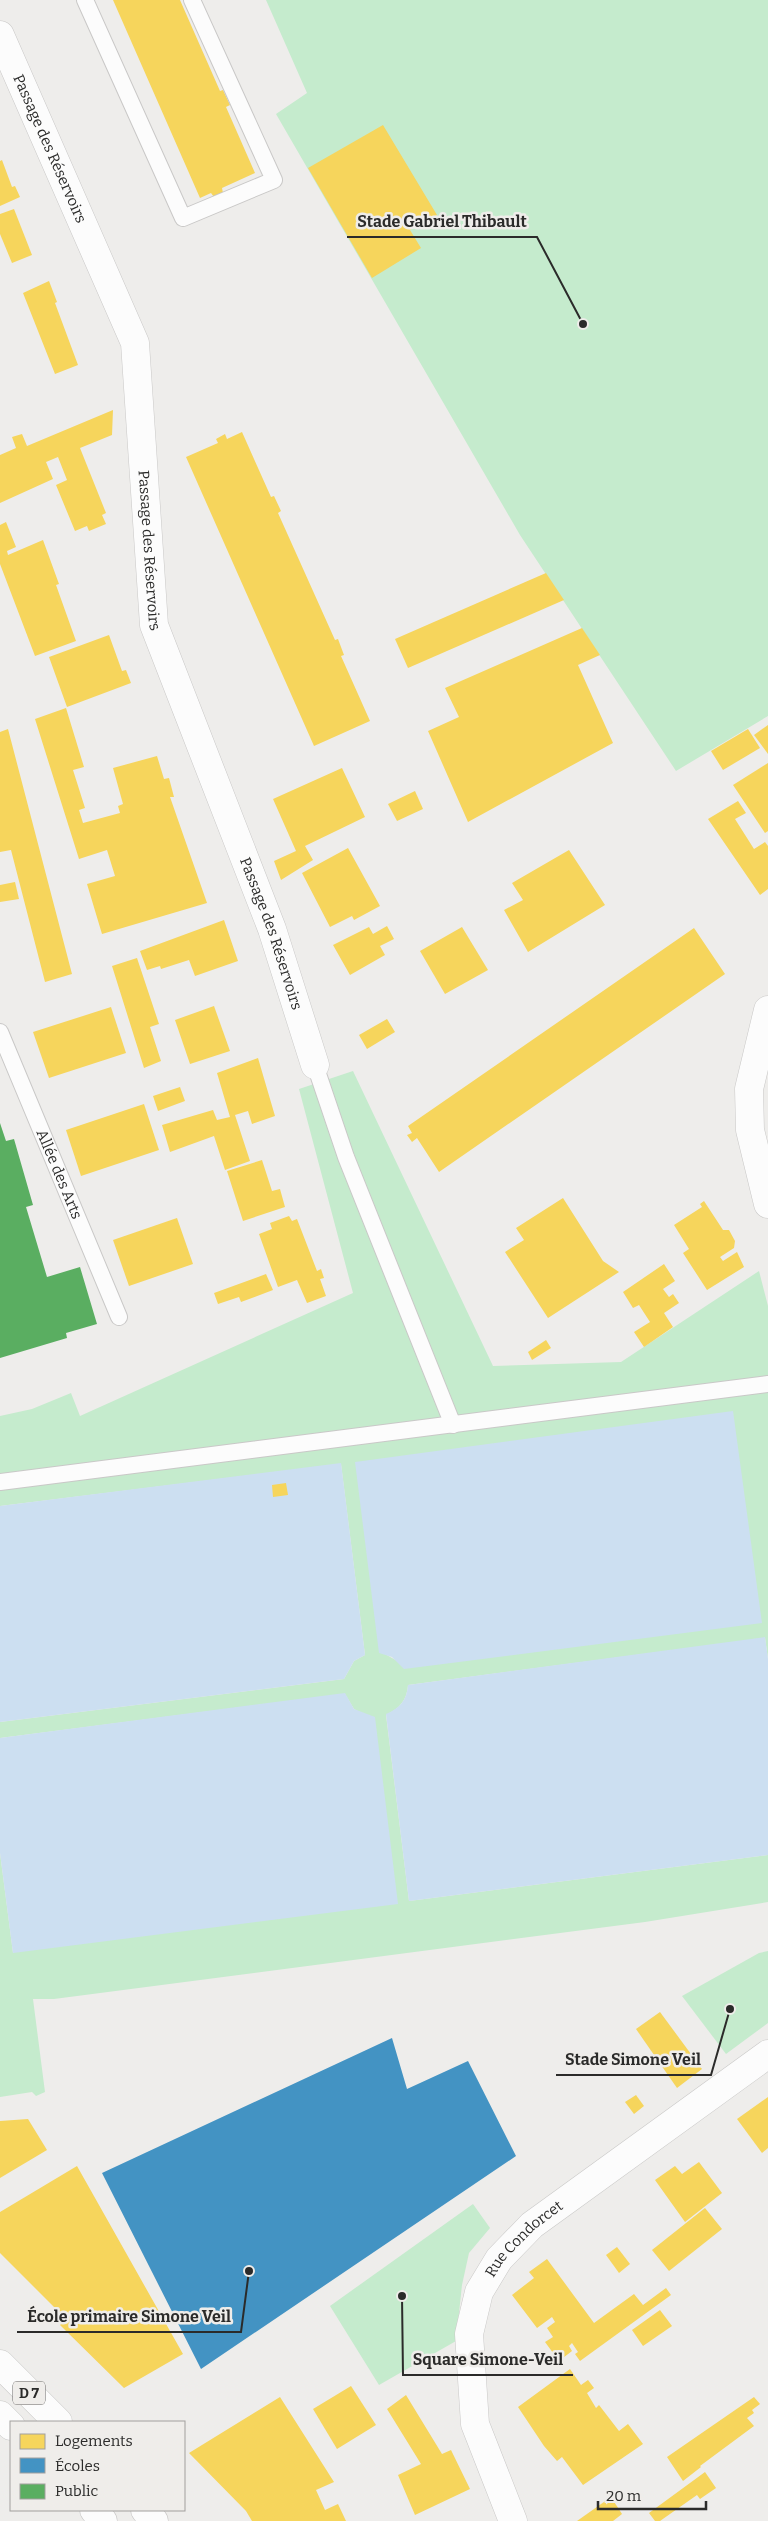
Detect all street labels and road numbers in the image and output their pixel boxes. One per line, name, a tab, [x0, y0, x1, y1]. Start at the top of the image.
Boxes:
street label: Passage des Réservoirs	[9, 72, 90, 226]
street label: Passage des Réservoirs	[135, 470, 164, 633]
street label: Passage des Réservoirs	[236, 855, 306, 1012]
street label: Allée des Arts	[33, 1127, 86, 1222]
street label: Rue Condorcet	[481, 2196, 567, 2280]
road number: D 7	[13, 2382, 45, 2404]

